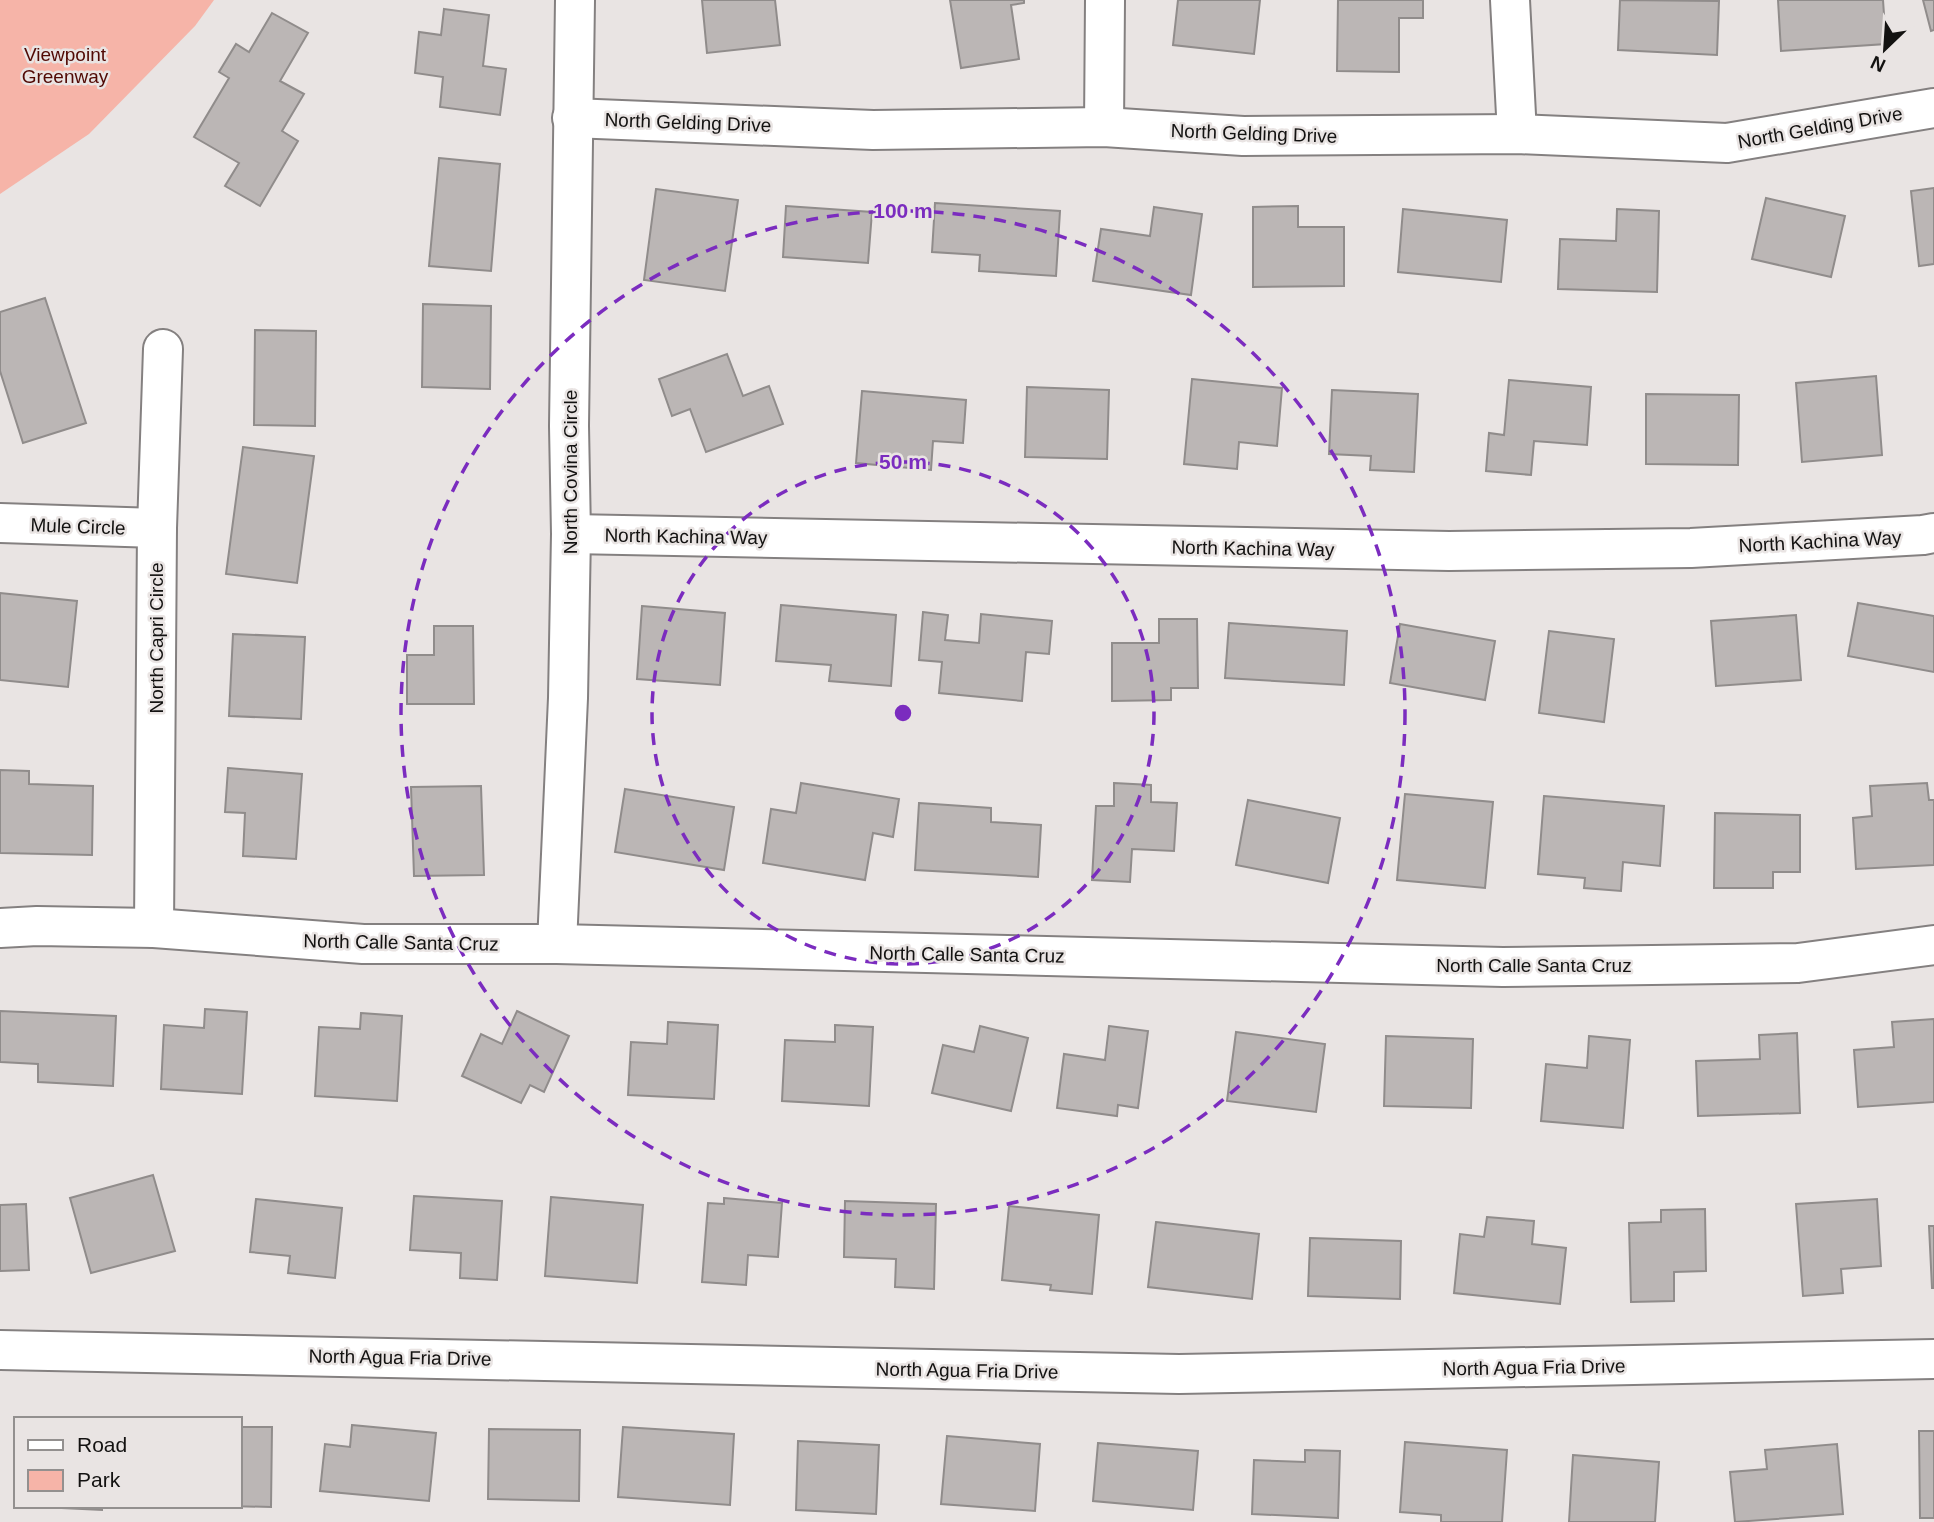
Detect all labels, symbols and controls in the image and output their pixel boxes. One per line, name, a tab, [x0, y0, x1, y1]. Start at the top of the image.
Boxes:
north arrow	[1850, 14, 1920, 84]
park label: Viewpoint Greenway	[22, 44, 109, 87]
text: N	[1867, 52, 1889, 76]
street label: North Gelding Drive	[1736, 103, 1904, 152]
street label: North Gelding Drive	[604, 109, 772, 136]
street label: North Gelding Drive	[1170, 120, 1338, 147]
text: 100 m	[873, 199, 933, 222]
street label: North Covina Circle	[560, 390, 581, 554]
text: 50 m	[879, 450, 927, 473]
street label: Mule Circle	[30, 514, 126, 539]
street label: North Kachina Way	[604, 525, 768, 548]
street label: North Kachina Way	[1738, 527, 1902, 556]
street label: North Kachina Way	[1171, 537, 1335, 560]
street label: North Capri Circle	[146, 563, 167, 713]
centre of rings	[891, 701, 915, 725]
street label: North Calle Santa Cruz	[303, 930, 499, 955]
street label: North Calle Santa Cruz	[869, 942, 1065, 967]
street label: North Calle Santa Cruz	[1436, 955, 1632, 976]
street label: North Agua Fria Drive	[308, 1345, 492, 1370]
street label: North Agua Fria Drive	[1442, 1355, 1626, 1380]
street label: North Agua Fria Drive	[875, 1358, 1059, 1383]
legend	[14, 1417, 242, 1508]
text: Road	[77, 1433, 127, 1456]
text: Park	[77, 1468, 121, 1491]

